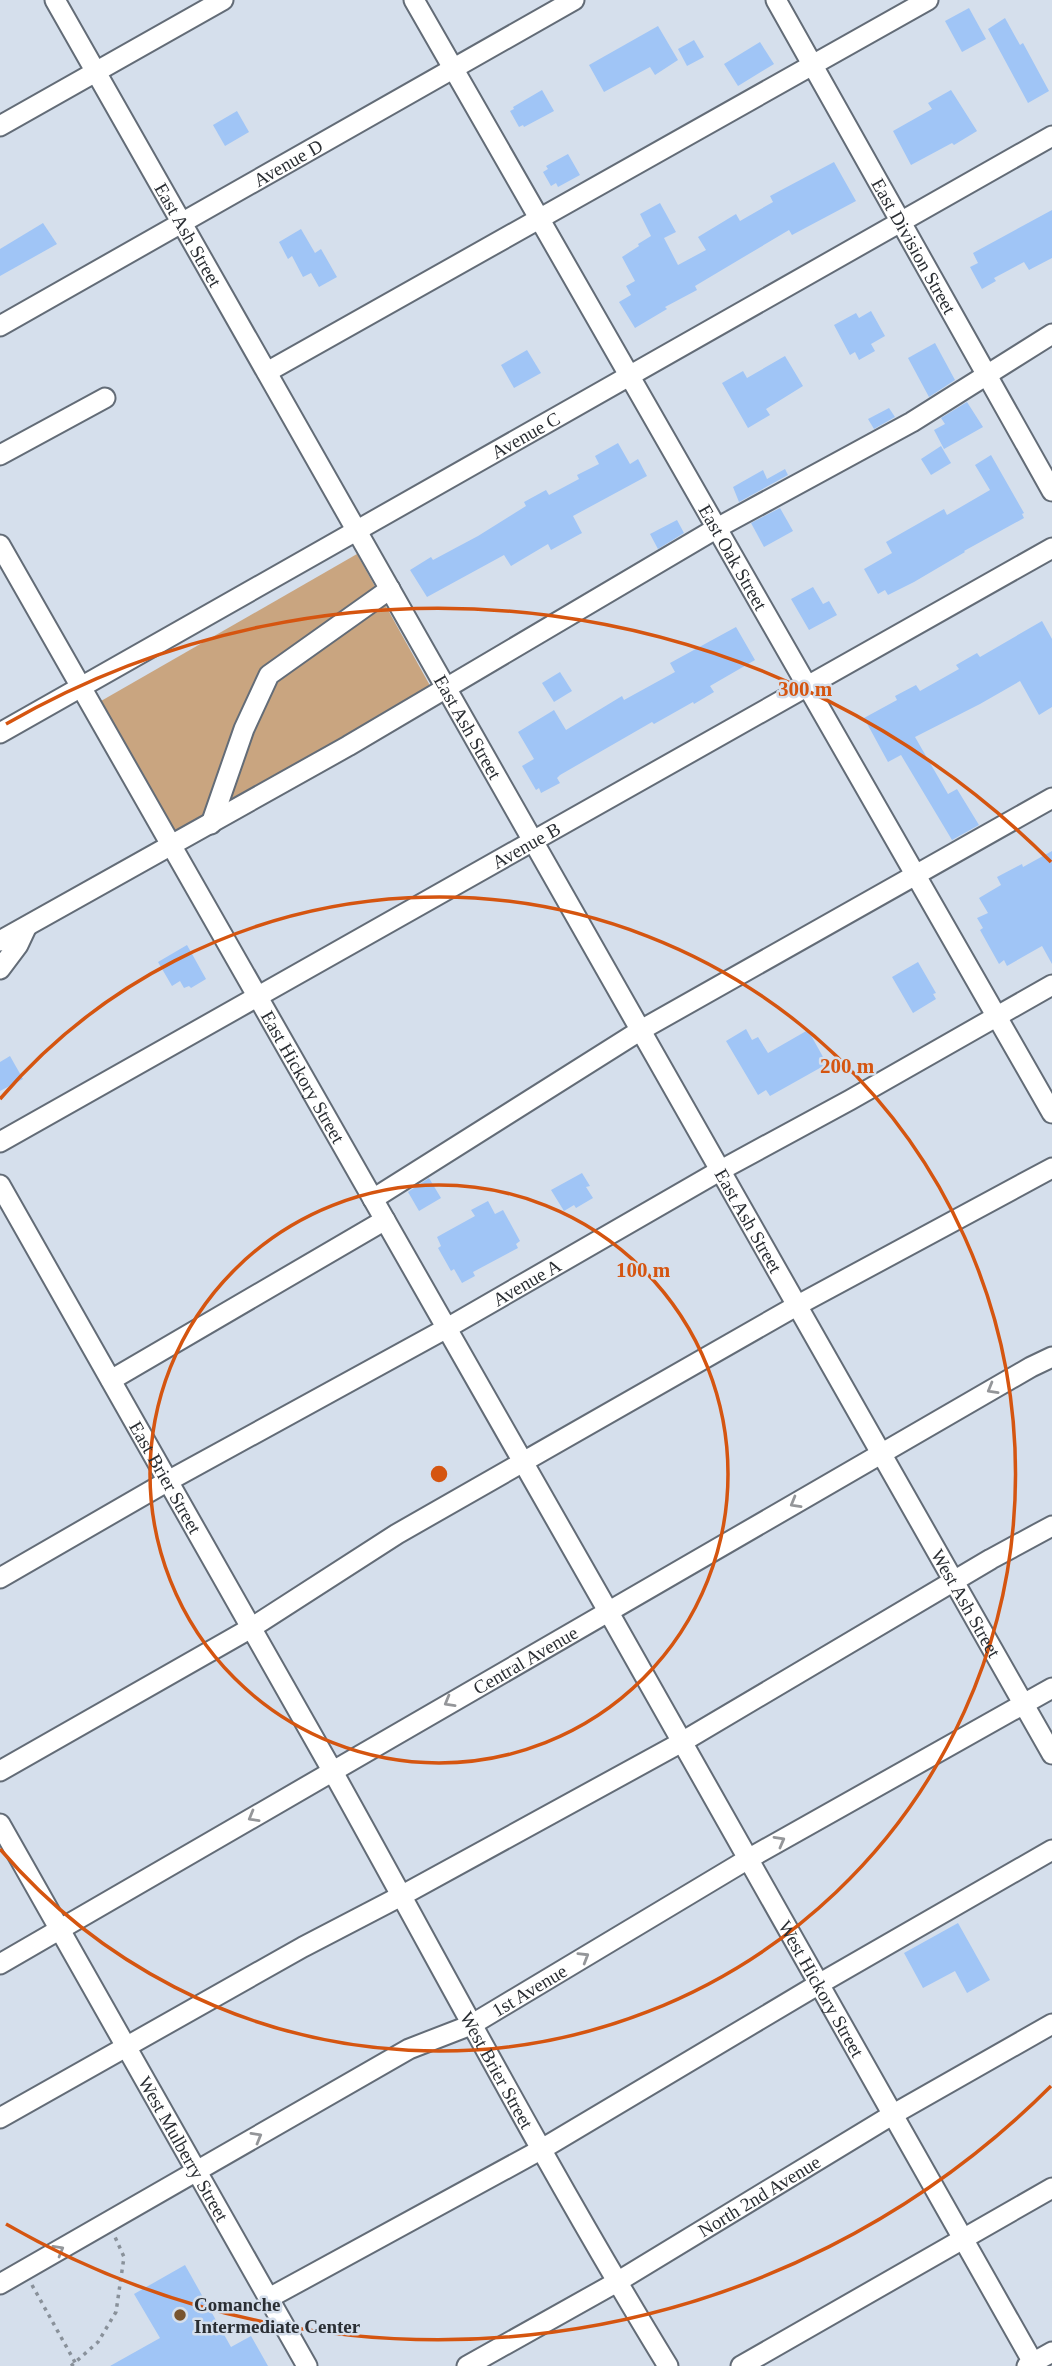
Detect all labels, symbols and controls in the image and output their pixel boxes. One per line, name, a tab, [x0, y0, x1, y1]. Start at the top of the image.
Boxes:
street label: Avenue D	[250, 135, 326, 191]
street label: East Division Street	[867, 175, 961, 318]
street label: East Ash Street	[150, 179, 226, 291]
street label: Avenue C	[488, 408, 563, 463]
street label: East Oak Street	[694, 501, 772, 614]
street label: East Ash Street	[430, 671, 506, 783]
text: 300 m	[778, 677, 833, 701]
street label: Avenue B	[488, 818, 564, 873]
street label: East Hickory Street	[257, 1007, 349, 1147]
text: 200 m	[820, 1054, 875, 1078]
street label: East Ash Street	[711, 1165, 787, 1277]
street label: Avenue A	[489, 1255, 565, 1310]
text: 100 m	[616, 1258, 671, 1282]
one-way arrow	[987, 1381, 1000, 1394]
street label: East Brier Street	[125, 1418, 206, 1538]
centre of rings	[427, 1462, 451, 1486]
one-way arrow	[790, 1495, 802, 1508]
street label: West Ash Street	[927, 1546, 1005, 1662]
street label: Central Avenue	[470, 1622, 582, 1699]
one-way arrow	[444, 1694, 457, 1707]
one-way arrow	[247, 1809, 260, 1822]
one-way arrow	[773, 1836, 785, 1849]
street label: West Hickory Street	[774, 1917, 868, 2062]
one-way arrow	[577, 1953, 590, 1966]
street label: 1st Avenue	[488, 1960, 571, 2021]
street label: West Brier Street	[456, 2008, 538, 2133]
street label: West Mulberry Street	[134, 2073, 233, 2226]
one-way arrow	[249, 2132, 262, 2145]
street label: North 2nd Avenue	[694, 2151, 824, 2241]
one-way arrow	[52, 2245, 65, 2258]
place label: Comanche Intermediate Center	[194, 2294, 361, 2337]
marker: Comanche Intermediate Center	[172, 2307, 188, 2323]

